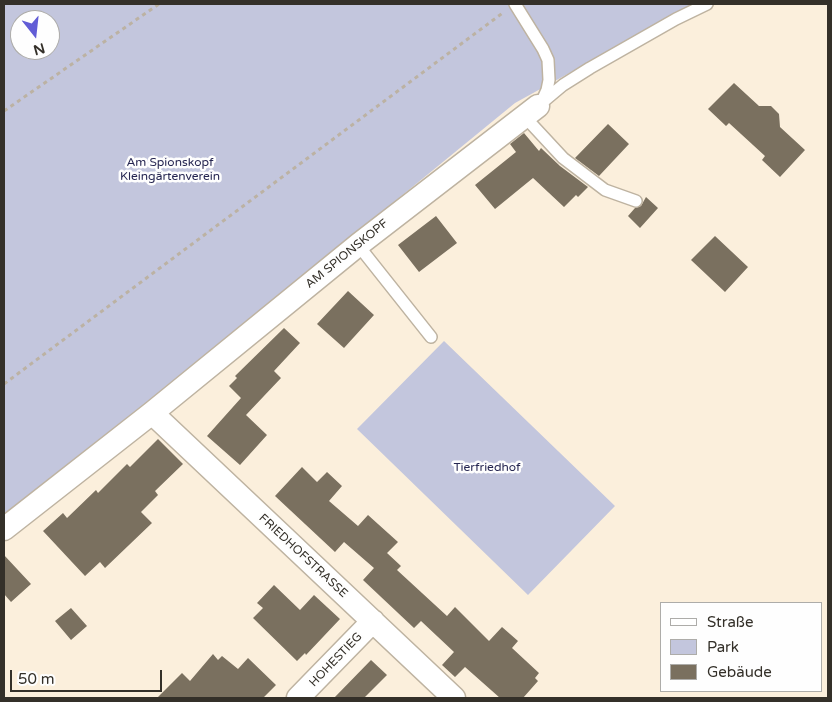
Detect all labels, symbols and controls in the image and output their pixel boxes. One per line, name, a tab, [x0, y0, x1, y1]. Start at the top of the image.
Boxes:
north arrow	[10, 10, 60, 60]
text: N	[31, 39, 47, 59]
park label: Am Spionskopf Kleingärtenverein	[120, 156, 220, 184]
street label: AM SPIONSKOPF	[303, 216, 391, 292]
park label: Tierfriedhof	[453, 461, 521, 475]
street label: FRIEDHOFSTRASSE	[256, 511, 350, 601]
legend	[660, 602, 822, 692]
text: Straße	[707, 613, 753, 631]
street label: HOHESTIEG	[307, 630, 365, 690]
text: Park	[707, 638, 739, 656]
scale bar	[12, 660, 165, 692]
text: Gebäude	[707, 663, 772, 681]
text: 50 m	[18, 670, 55, 688]

